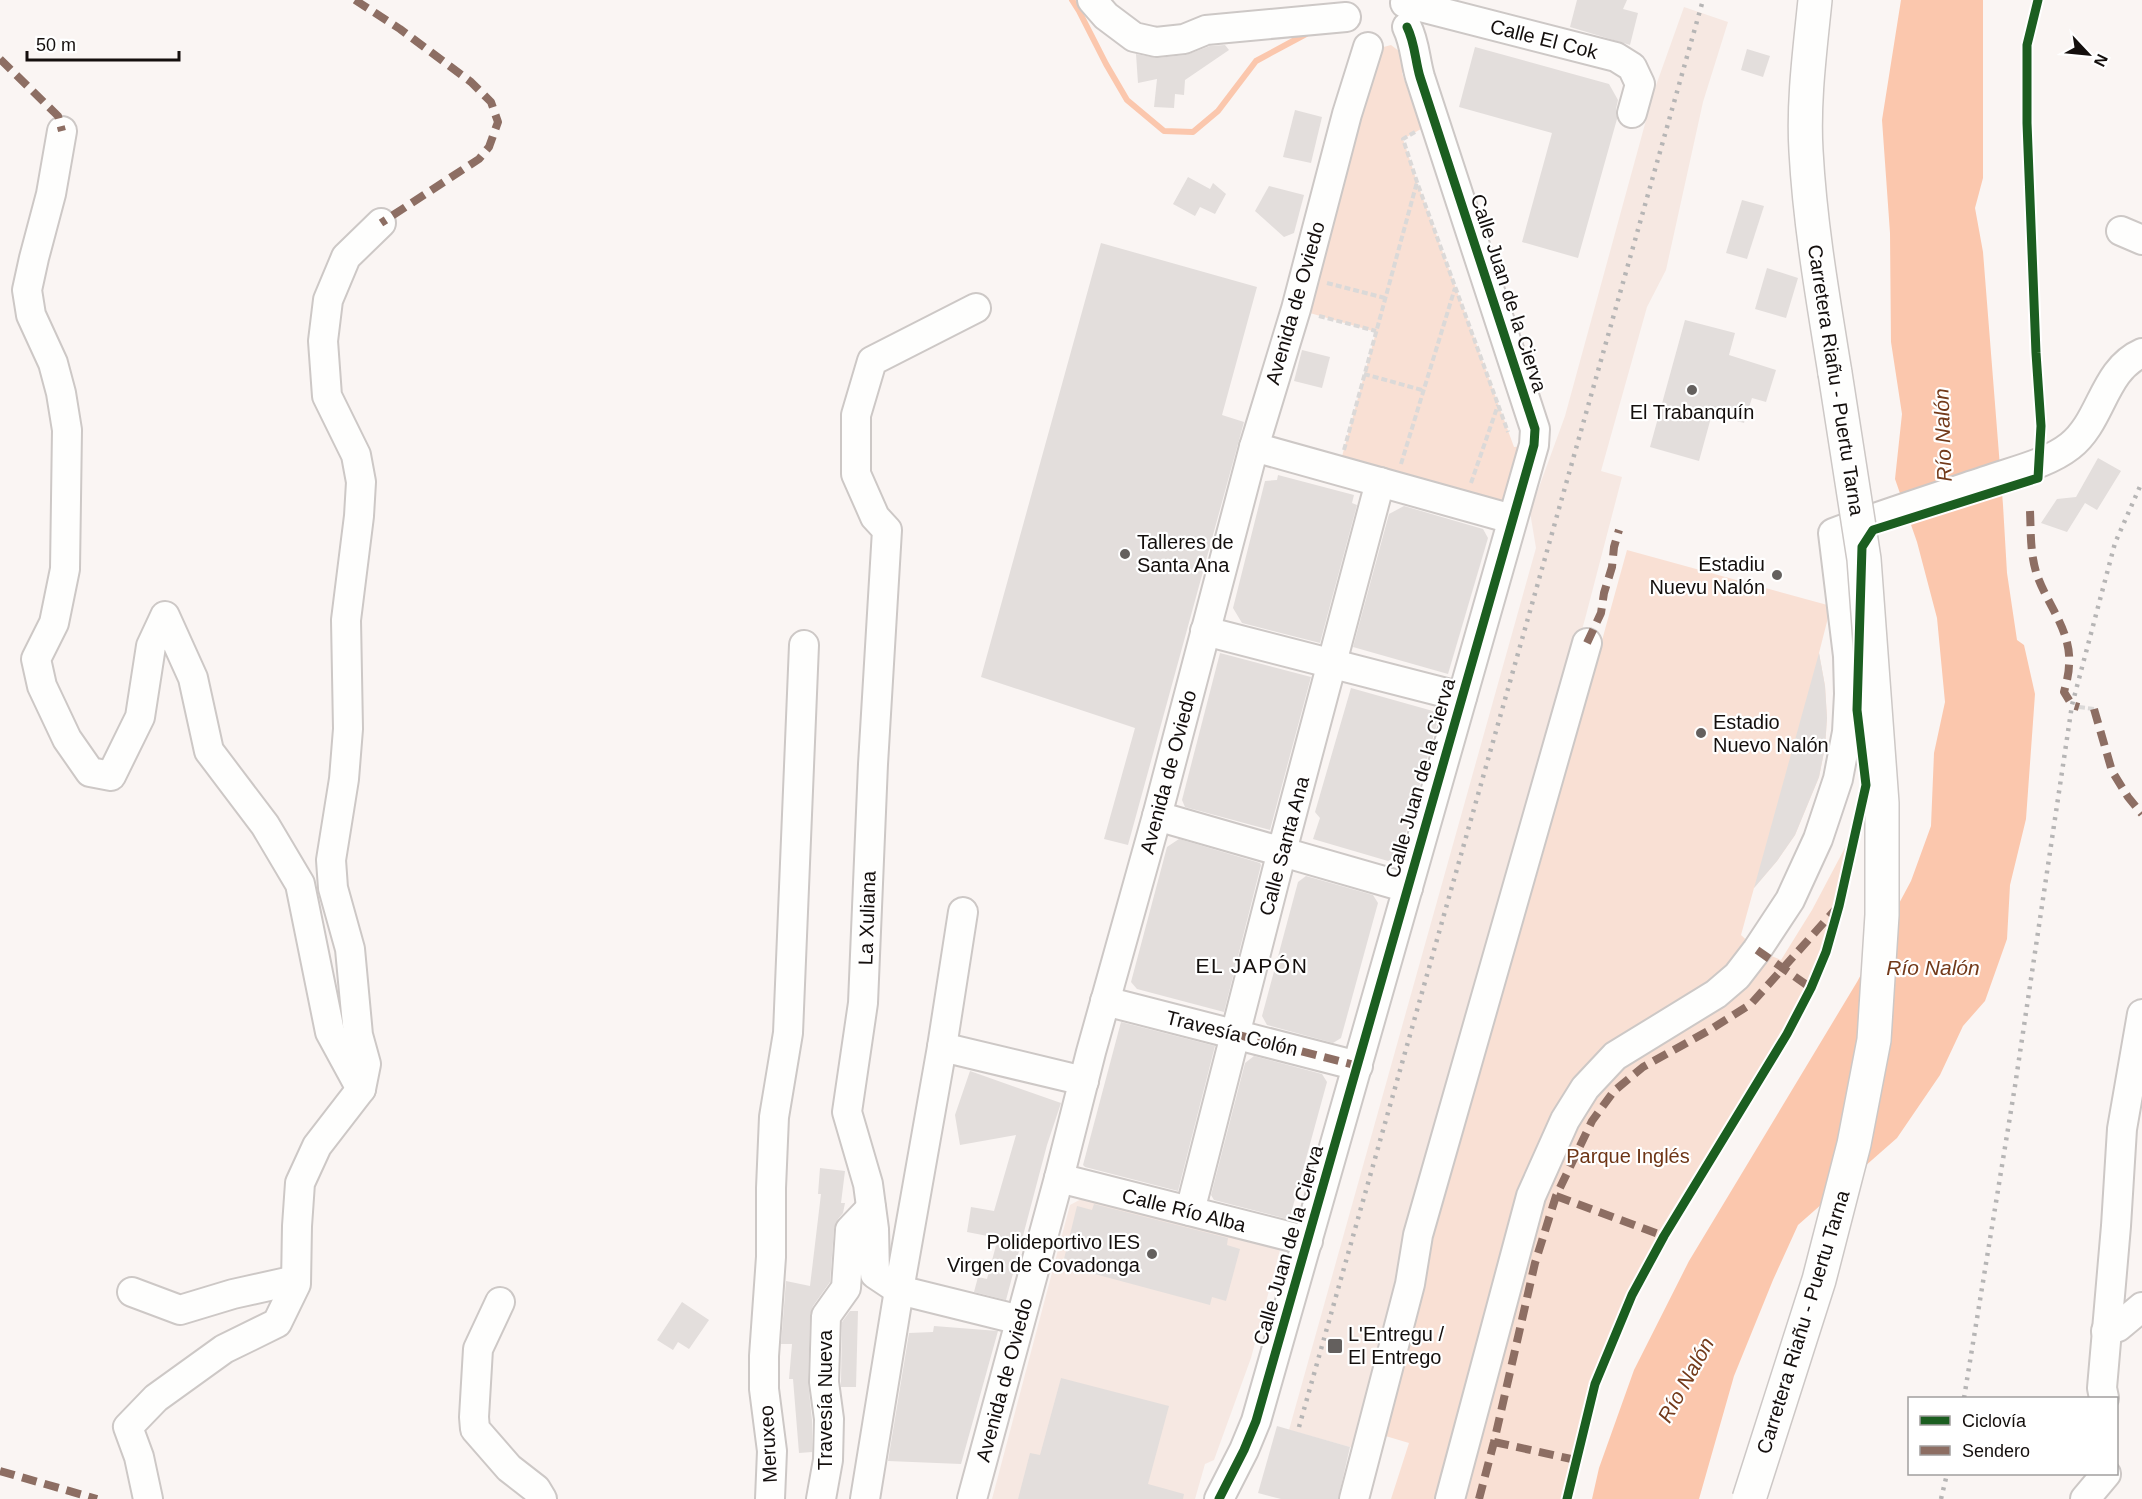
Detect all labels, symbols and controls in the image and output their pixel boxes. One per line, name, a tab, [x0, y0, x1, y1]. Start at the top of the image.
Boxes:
street label: Calle El Cok	[1488, 15, 1601, 63]
scale bar	[27, 24, 178, 62]
north arrow	[2058, 24, 2118, 84]
text: 50 m	[36, 35, 76, 55]
text: N	[2091, 51, 2111, 69]
street label: Calle Juan de la Cierva	[1467, 191, 1552, 396]
street label: Avenida de Oviedo	[1261, 219, 1329, 387]
street label: Carretera Riañu - Puertu Tarna	[1804, 243, 1868, 518]
marker: El Trabanquín	[1685, 383, 1699, 397]
water label: Río Nalón	[1929, 388, 1956, 482]
place label: El Trabanquín	[1630, 401, 1754, 423]
place label: Talleres de Santa Ana	[1137, 531, 1234, 576]
marker: Talleres de Santa Ana	[1118, 547, 1132, 561]
place label: Estadiu Nuevu Nalón	[1649, 553, 1765, 598]
marker: Estadiu Nuevu Nalón	[1770, 568, 1784, 582]
street label: Calle Juan de la Cierva	[1381, 675, 1459, 880]
street label: Avenida de Oviedo	[1136, 688, 1200, 856]
place label: Estadio Nuevo Nalón	[1713, 711, 1829, 756]
marker: Estadio Nuevo Nalón	[1694, 726, 1708, 740]
street label: Calle Santa Ana	[1255, 773, 1313, 918]
street label: La Xuliana	[854, 870, 880, 966]
district label: EL JAPÓN	[1196, 954, 1308, 977]
water label: Río Nalón	[1886, 956, 1980, 979]
street label: Travesía Colón	[1164, 1006, 1300, 1060]
street label: Calle Juan de la Cierva	[1249, 1142, 1327, 1347]
park label: Parque Inglés	[1566, 1145, 1690, 1167]
street label: Calle Río Alba	[1120, 1184, 1249, 1236]
street label: Carretera Riañu - Puertu Tarna	[1752, 1187, 1854, 1456]
place label: Polideportivo IES Virgen de Covadonga	[947, 1231, 1141, 1276]
marker: Polideportivo IES Virgen de Covadonga	[1145, 1247, 1159, 1261]
street label: Avenida de Oviedo	[972, 1296, 1036, 1464]
place label: L'Entregu / El Entrego	[1348, 1323, 1445, 1368]
street label: Travesía Nueva	[814, 1329, 836, 1470]
water label: Río Nalón	[1653, 1333, 1718, 1426]
marker: L'Entregu / El Entrego	[1326, 1337, 1344, 1355]
legend	[1908, 1397, 2118, 1475]
street label: Meruxeo	[755, 1405, 781, 1483]
text: Ciclovía	[1962, 1411, 2027, 1431]
text: Sendero	[1962, 1441, 2030, 1461]

